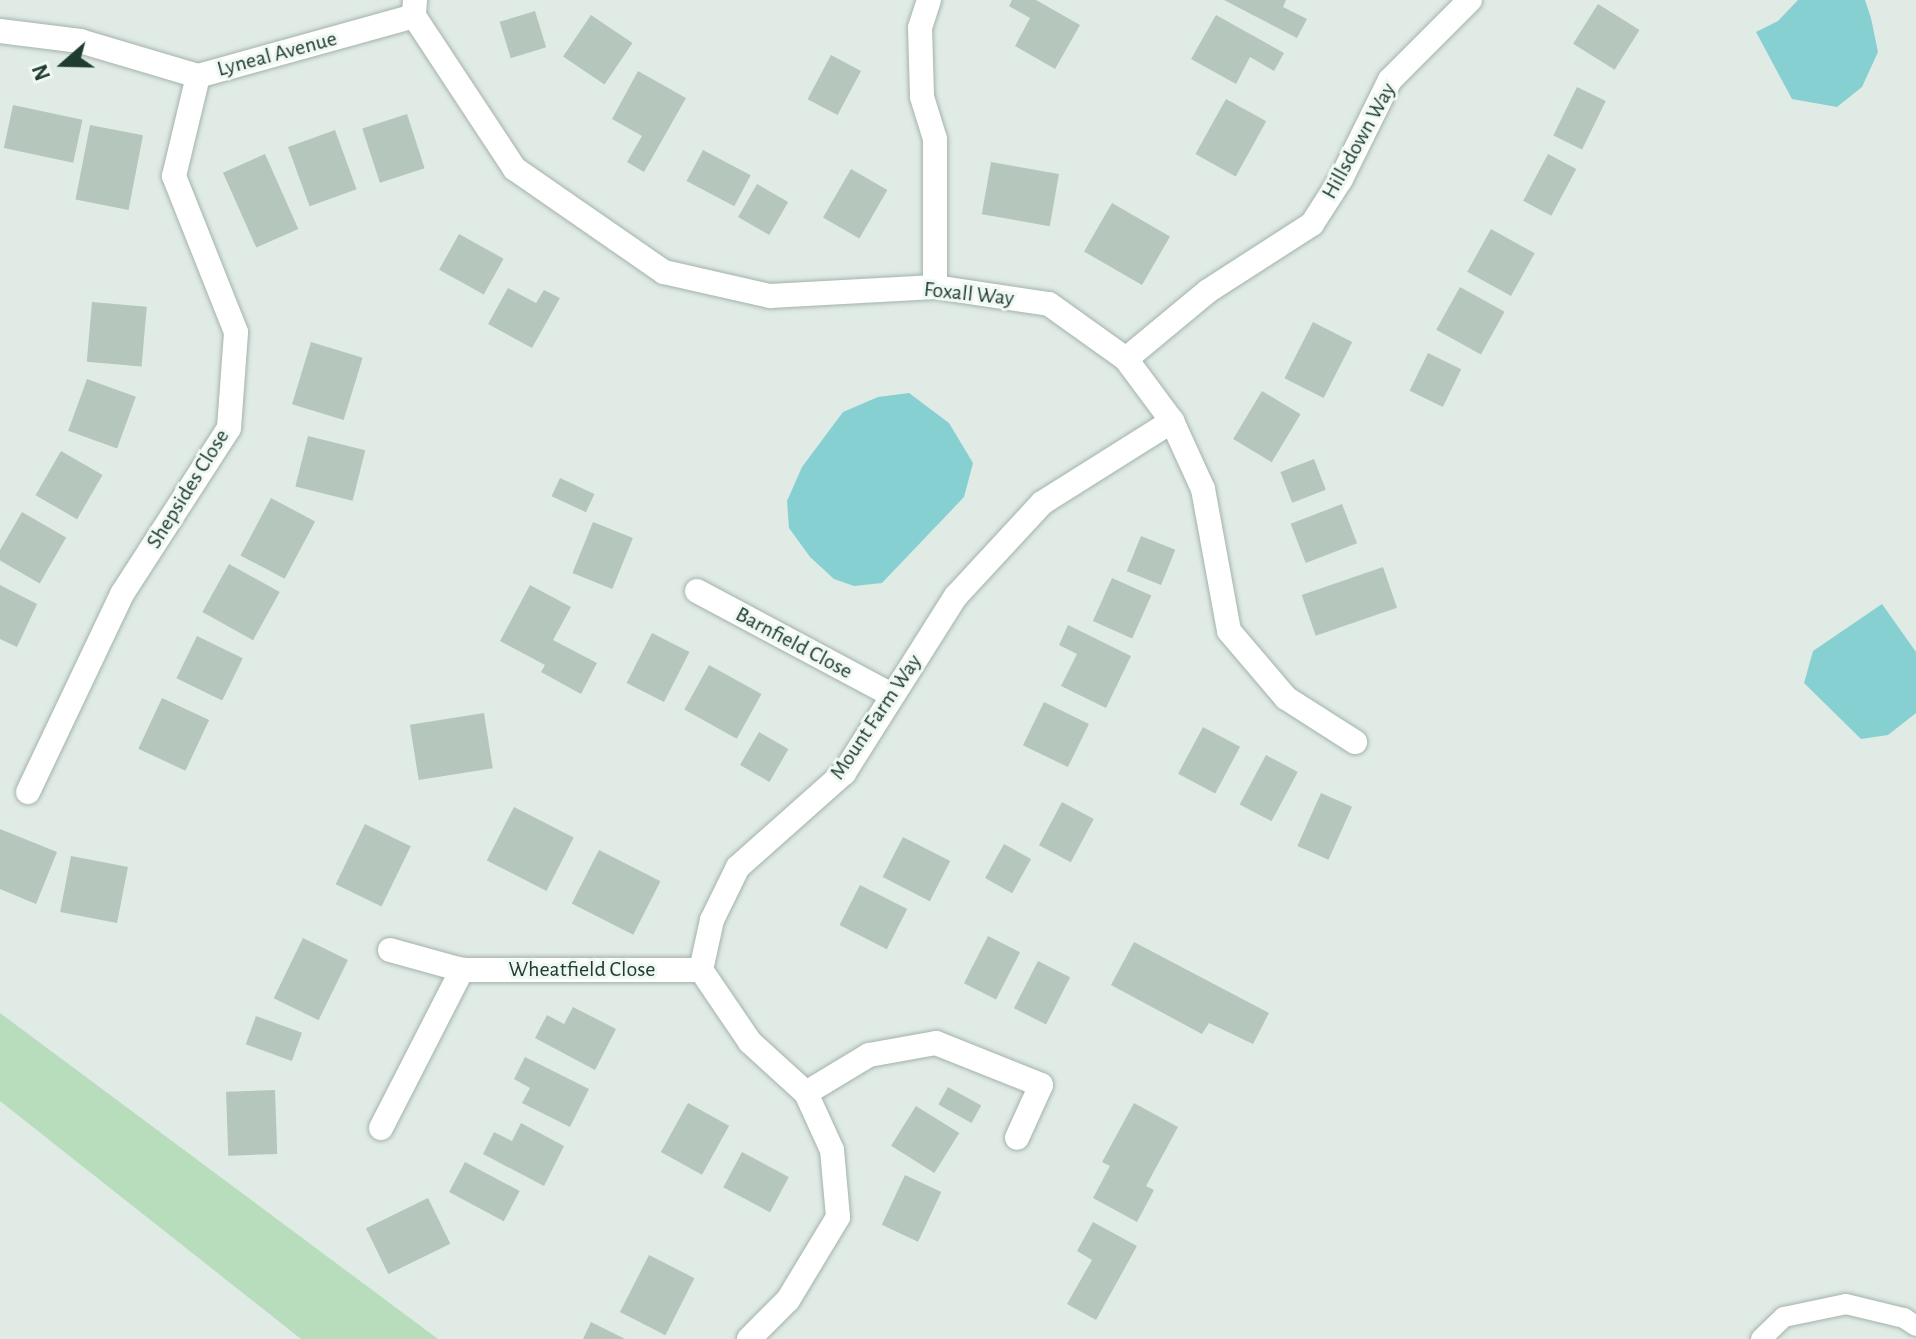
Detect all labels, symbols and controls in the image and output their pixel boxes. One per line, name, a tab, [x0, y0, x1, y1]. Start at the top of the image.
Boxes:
north arrow	[24, 24, 104, 104]
street label: Lyneal Avenue	[214, 25, 340, 83]
text: N	[28, 61, 54, 83]
street label: Hillsdown Way	[1316, 78, 1402, 204]
street label: Foxall Way	[923, 276, 1015, 312]
street label: Shepsides Close	[141, 424, 235, 554]
street label: Barnfield Close	[731, 601, 857, 685]
street label: Mount Farm Way	[824, 649, 928, 785]
street label: Wheatfield Close	[509, 957, 655, 983]

